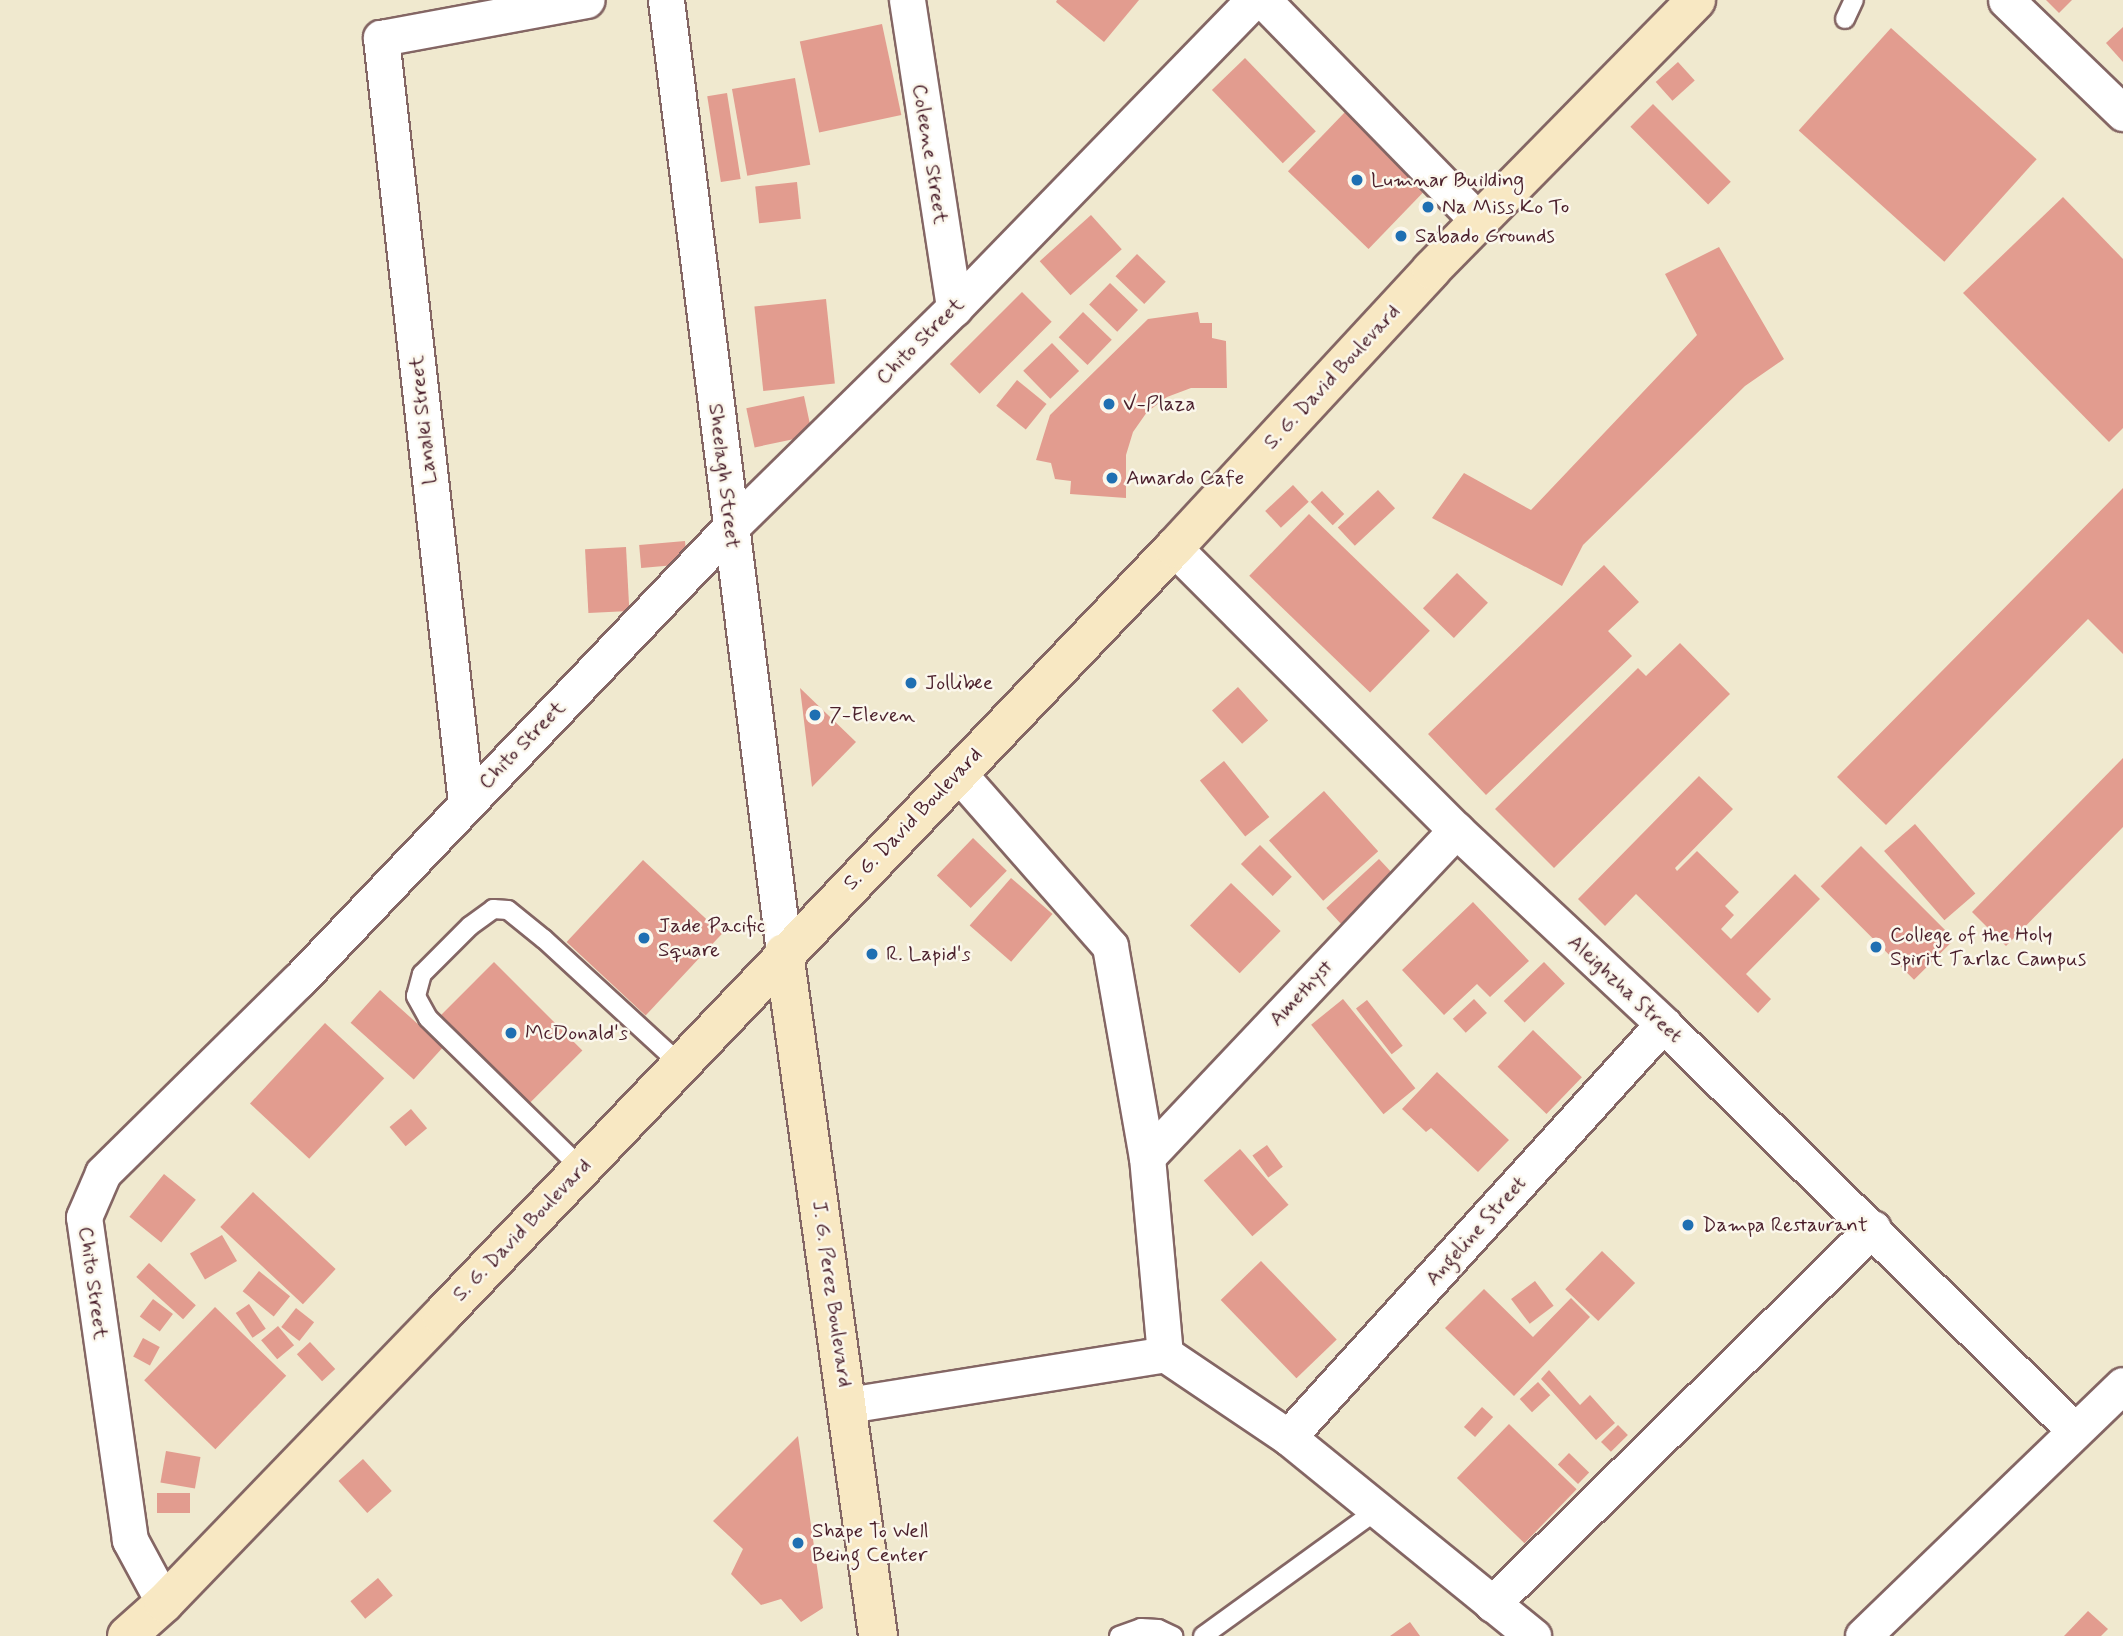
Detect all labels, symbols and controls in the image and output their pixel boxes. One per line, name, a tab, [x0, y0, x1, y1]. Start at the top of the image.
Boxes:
street label: Coleene Street	[906, 82, 954, 226]
place label: Lumnar Building	[1371, 167, 1523, 193]
marker: Lumnar Building	[1349, 172, 1365, 188]
place label: Na Miss Ko To	[1442, 194, 1567, 220]
marker: Na Miss Ko To	[1420, 199, 1436, 215]
place label: Sabado Grounds	[1415, 223, 1555, 249]
marker: Sabado Grounds	[1393, 228, 1409, 244]
street label: Chito Street	[871, 292, 969, 390]
street label: S. G. David Boulevard	[1259, 300, 1405, 454]
street label: Lanalei Street	[404, 354, 442, 486]
place label: V-Plaza	[1123, 391, 1195, 417]
marker: V-Plaza	[1101, 396, 1117, 412]
street label: Sheelagh Street	[703, 402, 745, 550]
place label: Amardo Cafe	[1126, 465, 1244, 491]
marker: Amardo Cafe	[1104, 470, 1120, 486]
place label: Jollibee	[925, 670, 993, 696]
marker: Jollibee	[903, 675, 919, 691]
street label: Chito Street	[473, 695, 571, 795]
place label: 7-Eleven	[829, 702, 915, 728]
marker: 7-Eleven	[807, 707, 823, 723]
street label: S. G. David Boulevard	[839, 743, 987, 895]
place label: Jade Pacific Square	[658, 913, 763, 963]
place label: College of the Holy Spirit Tarlac Campus	[1890, 922, 2077, 972]
street label: Aleighzha Street	[1561, 928, 1689, 1050]
marker: Jade Pacific Square	[636, 930, 652, 946]
marker: College of the Holy Spirit Tarlac Campus	[1868, 939, 1884, 955]
place label: R. Lapid's	[886, 941, 971, 967]
marker: R. Lapid's	[864, 946, 880, 962]
street label: Amethyst	[1264, 954, 1338, 1032]
place label: McDonald's	[525, 1020, 628, 1046]
marker: McDonald's	[503, 1025, 519, 1041]
street label: S. G. David Boulevard	[448, 1154, 596, 1306]
street label: Angeline Street	[1419, 1170, 1533, 1292]
street label: J. G. Perez Boulevard	[807, 1201, 857, 1387]
place label: Dampa Restaurant	[1702, 1212, 1868, 1238]
marker: Dampa Restaurant	[1680, 1217, 1696, 1233]
street label: Chito Street	[73, 1225, 113, 1341]
place label: Shape To Well Being Center	[812, 1518, 931, 1568]
marker: Shape To Well Being Center	[790, 1535, 806, 1551]

